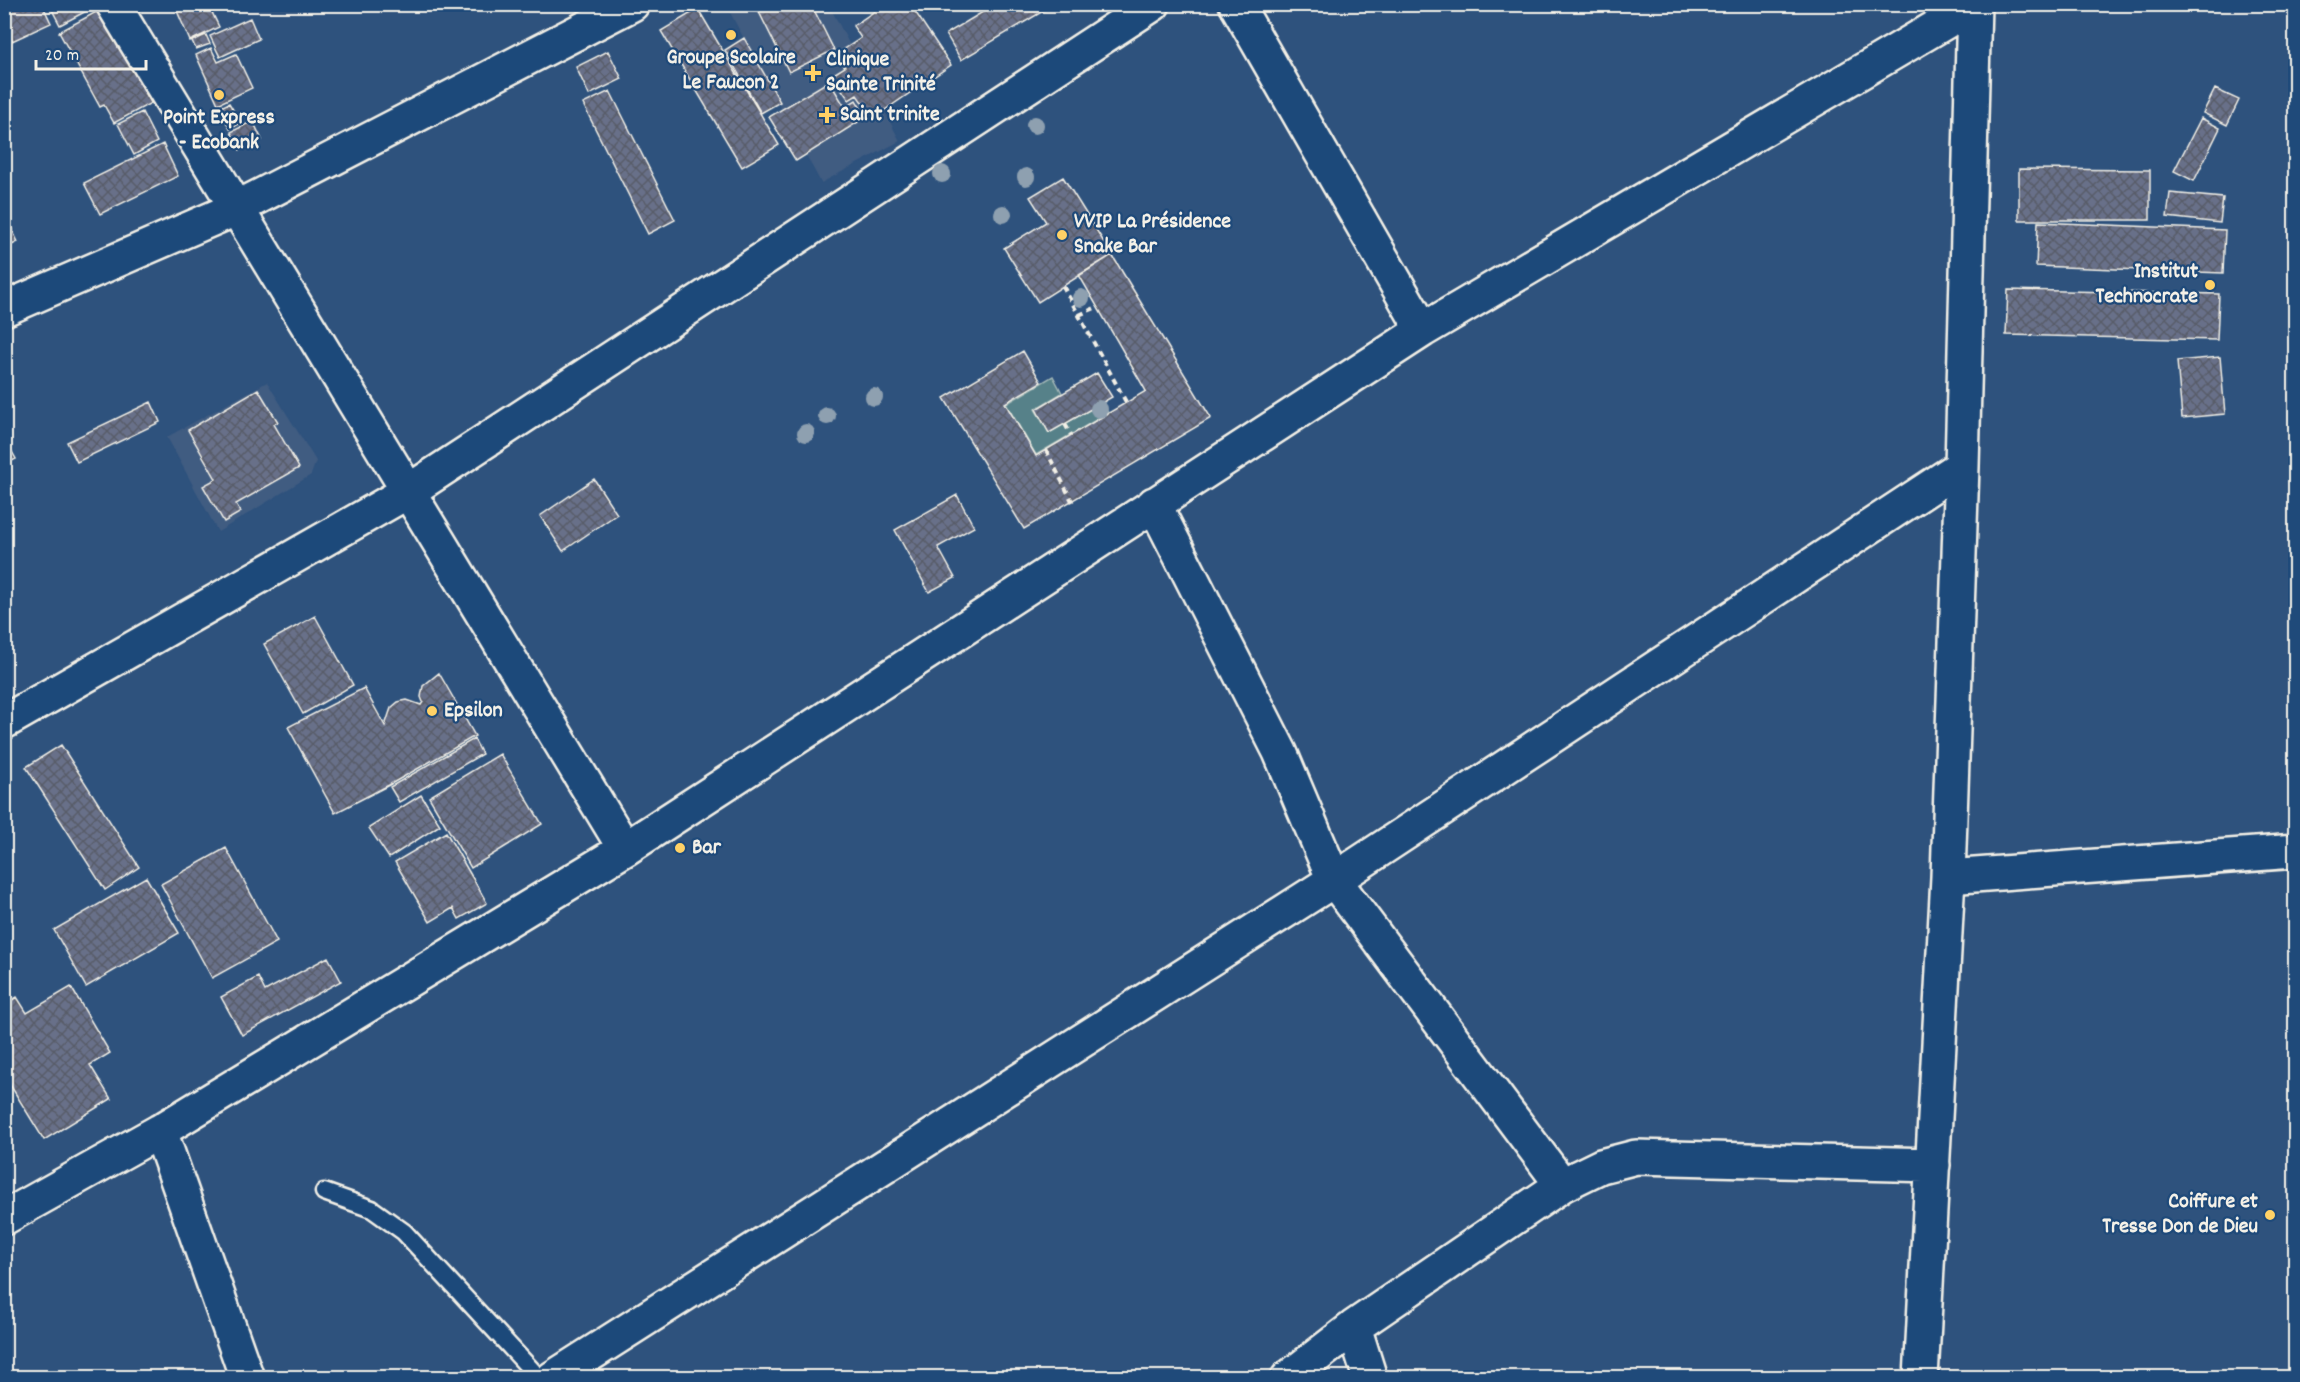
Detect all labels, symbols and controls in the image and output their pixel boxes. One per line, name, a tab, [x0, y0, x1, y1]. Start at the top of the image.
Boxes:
marker: Groupe Scolaire Le Faucon 2	[724, 28, 738, 42]
scale bar	[36, 33, 146, 71]
place label: Groupe Scolaire Le Faucon 2	[666, 43, 796, 99]
text: 20 m	[45, 44, 79, 69]
place label: Clinique Sainte Trinité	[826, 45, 936, 101]
marker: Clinique Sainte Trinité	[804, 64, 822, 82]
marker: Point Express - Ecobank	[212, 88, 226, 102]
place label: Saint trinite	[840, 100, 940, 131]
place label: Point Express - Ecobank	[163, 103, 275, 159]
marker: Saint trinite	[818, 106, 836, 124]
place label: VVIP La Présidence Snake Bar	[1074, 207, 1231, 263]
marker: VVIP La Présidence Snake Bar	[1055, 228, 1069, 242]
place label: Institut Technocrate	[2096, 257, 2199, 313]
marker: Institut Technocrate	[2203, 278, 2217, 292]
place label: Epsilon	[444, 696, 503, 727]
marker: Epsilon	[425, 704, 439, 718]
place label: Bar	[692, 833, 722, 864]
marker: Bar	[673, 841, 687, 855]
place label: Coiffure et Tresse Don de Dieu	[2102, 1187, 2259, 1243]
marker: Coiffure et Tresse Don de Dieu	[2263, 1208, 2277, 1222]

